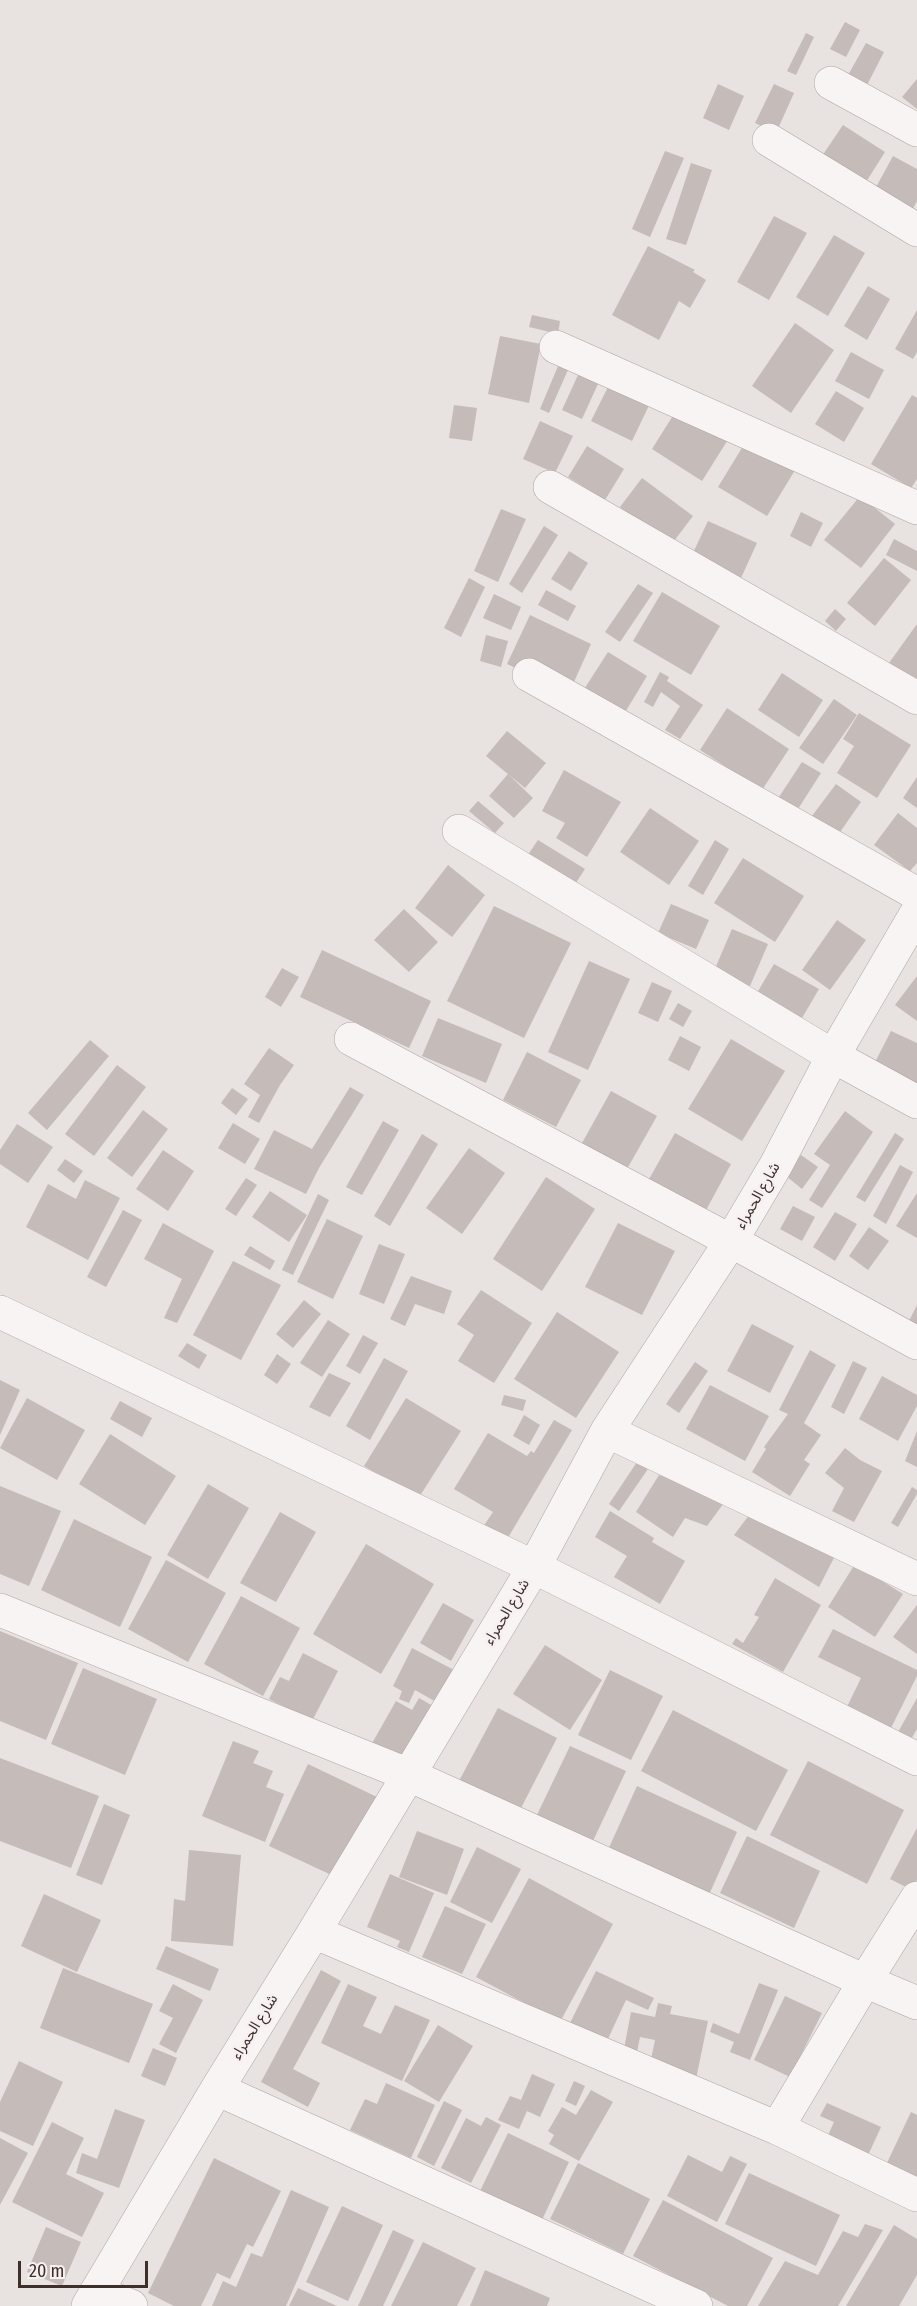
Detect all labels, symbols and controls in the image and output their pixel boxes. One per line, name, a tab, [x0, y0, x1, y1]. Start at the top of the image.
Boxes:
street label: شارع الحمراء	[732, 1160, 784, 1232]
street label: شارع الحمراء	[480, 1576, 534, 1648]
street label: شارع الحمراء	[228, 1991, 282, 2063]
scale bar	[21, 2249, 152, 2287]
text: 20 m	[29, 2260, 64, 2282]

